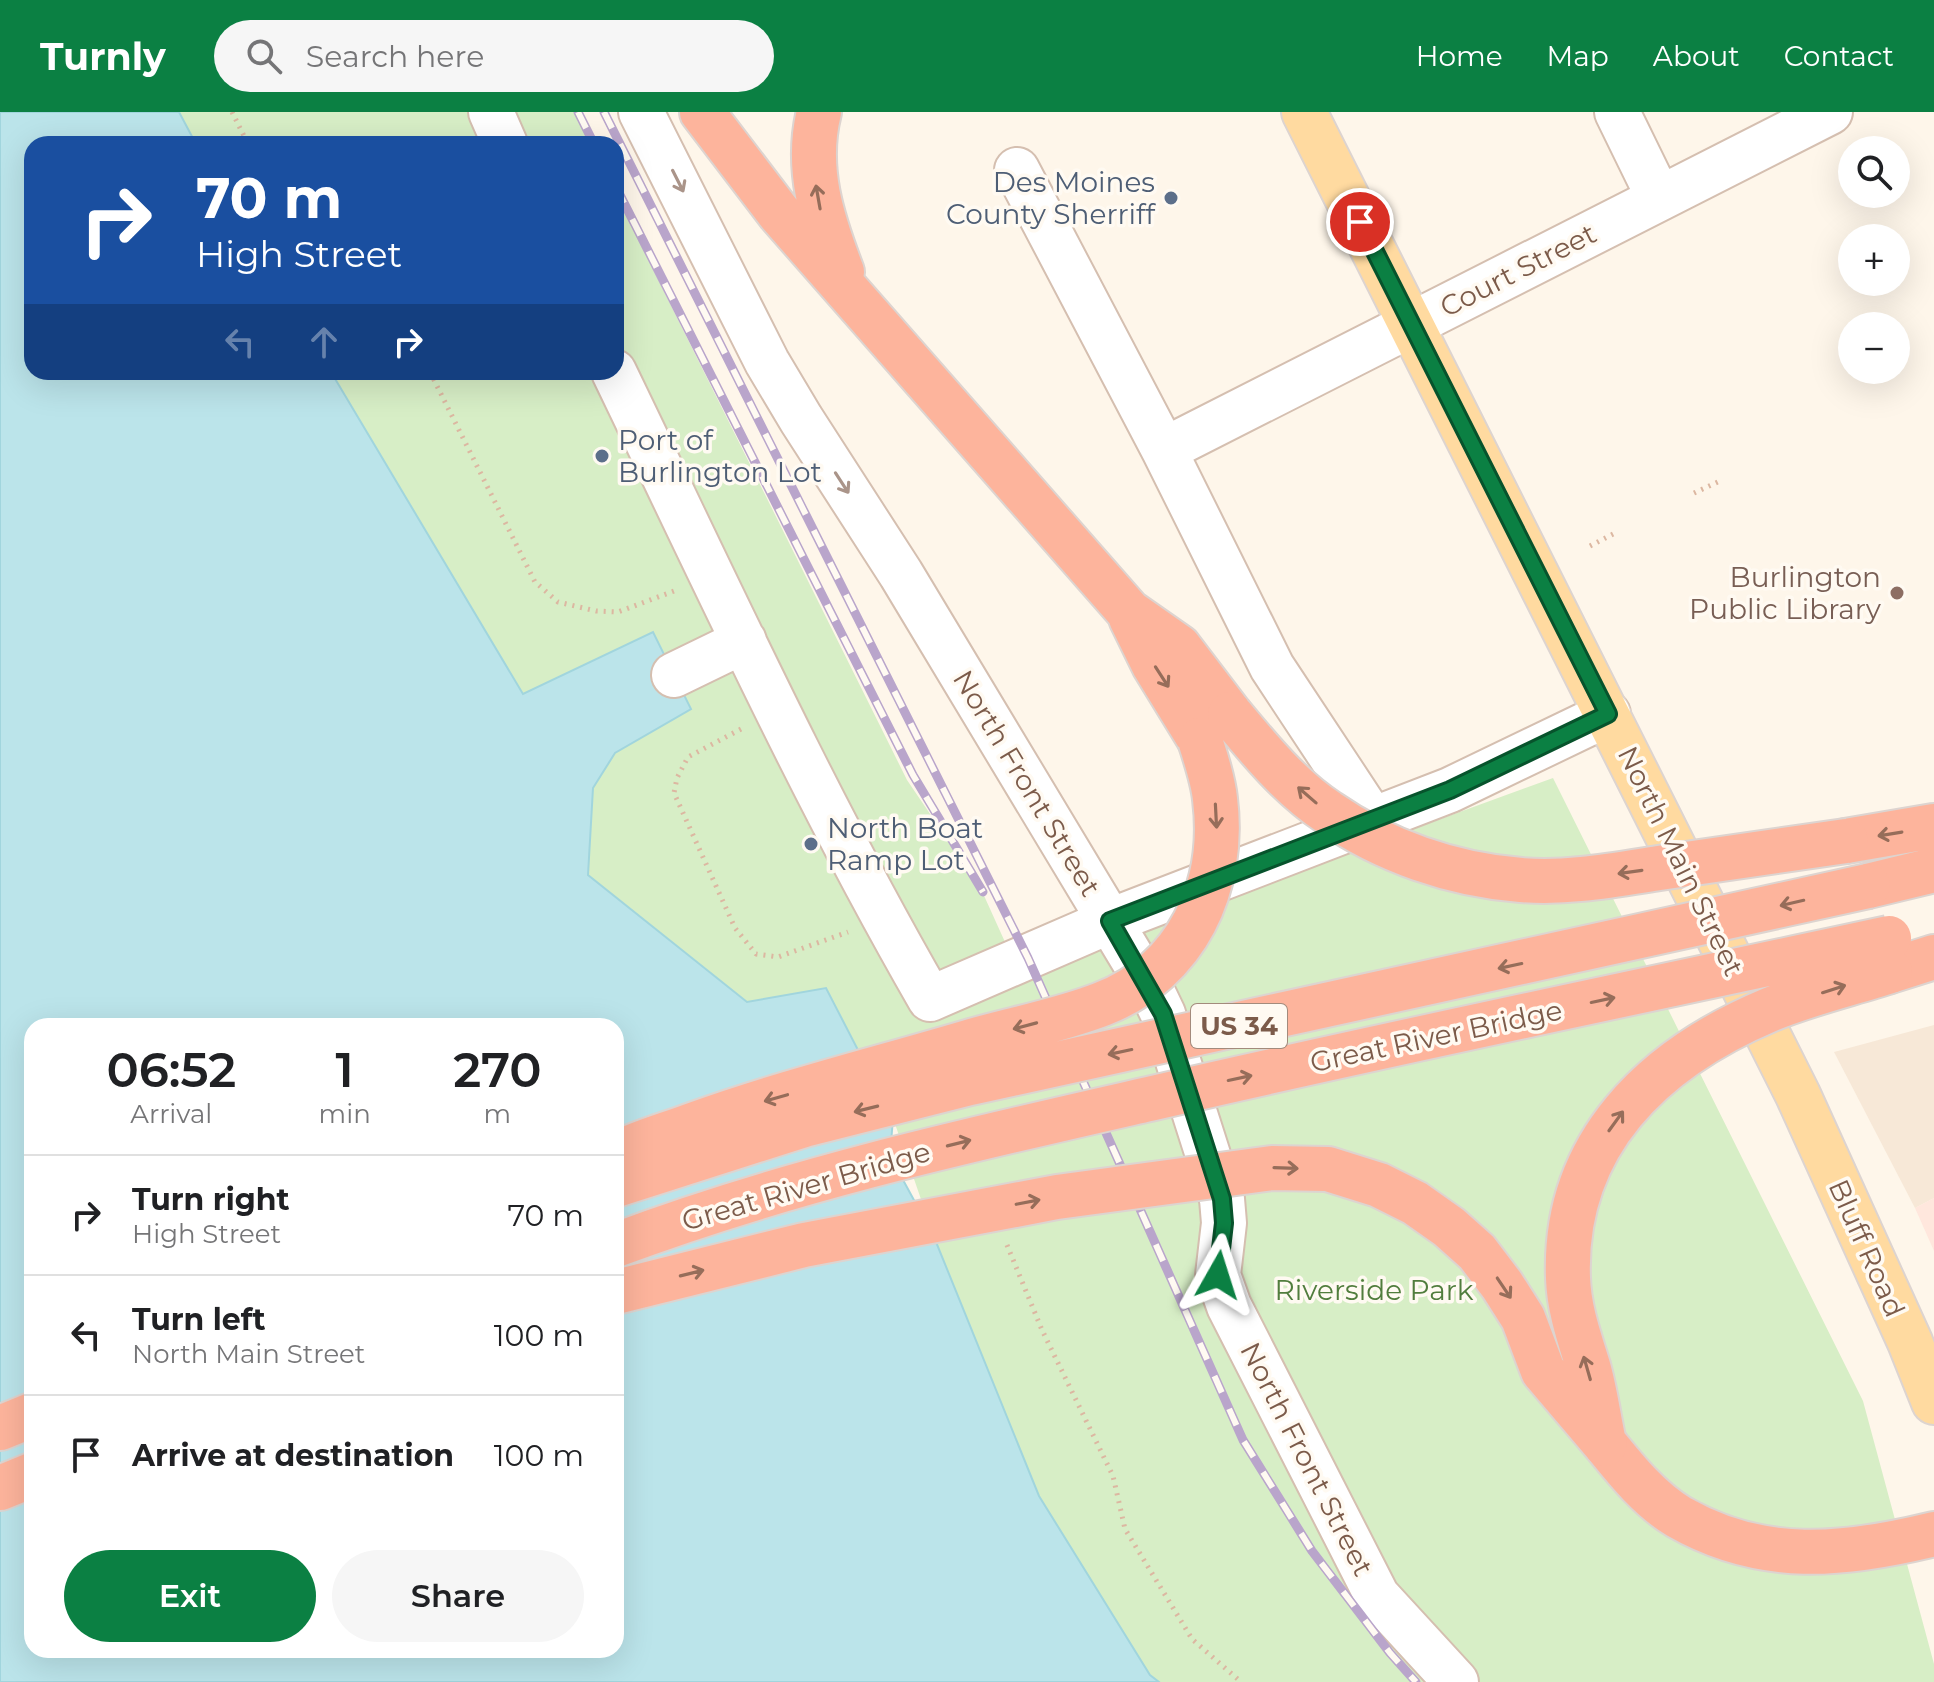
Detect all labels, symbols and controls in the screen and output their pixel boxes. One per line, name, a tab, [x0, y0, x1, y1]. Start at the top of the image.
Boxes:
search box	[214, 20, 774, 92]
text: Turnly	[40, 33, 166, 80]
icon: search	[242, 34, 286, 78]
text: Search here	[306, 38, 484, 75]
text: Home	[1416, 39, 1503, 73]
text: Map	[1547, 39, 1609, 73]
text: About	[1653, 39, 1740, 73]
text: Contact	[1784, 39, 1894, 73]
map controls	[1838, 136, 1910, 384]
button: search	[1838, 136, 1910, 208]
text: 70 m	[196, 164, 342, 232]
place label: Des Moines County Sherriff	[946, 165, 1157, 231]
icon: right	[64, 168, 168, 272]
one-way arrow	[670, 169, 686, 192]
one-way arrow	[810, 184, 825, 210]
pin	[1326, 188, 1394, 256]
marker: Des Moines County Sherriff	[1162, 189, 1180, 207]
icon: arrive	[1338, 200, 1382, 244]
street label: Court Street	[1434, 216, 1602, 324]
button: +	[1838, 224, 1910, 296]
text: High Street	[196, 232, 402, 276]
button: −	[1838, 312, 1910, 384]
icon: left	[218, 320, 262, 364]
icon: ahead	[302, 320, 346, 364]
icon: right	[386, 320, 430, 364]
place label: Port of Burlington Lot	[618, 423, 822, 489]
marker: Port of Burlington Lot	[593, 447, 611, 465]
one-way arrow	[834, 471, 851, 493]
place label: Burlington Public Library	[1689, 560, 1882, 626]
marker: Burlington Public Library	[1888, 584, 1906, 602]
street label: North Front Street	[946, 664, 1108, 902]
one-way arrow	[1154, 666, 1171, 688]
street label: North Main Street	[1611, 741, 1751, 981]
one-way arrow	[1297, 786, 1317, 804]
one-way arrow	[1209, 802, 1224, 829]
place label: North Boat Ramp Lot	[827, 811, 983, 877]
one-way arrow	[1878, 827, 1903, 842]
marker: North Boat Ramp Lot	[802, 835, 820, 853]
one-way arrow	[1618, 865, 1643, 880]
one-way arrow	[1779, 896, 1805, 911]
one-way arrow	[1498, 959, 1524, 974]
one-way arrow	[1821, 981, 1846, 995]
one-way arrow	[1590, 992, 1615, 1007]
street label: Great River Bridge	[1307, 993, 1565, 1079]
road number: US 34	[1191, 1004, 1287, 1048]
one-way arrow	[1013, 1020, 1039, 1035]
text: 06:52	[106, 1041, 236, 1099]
text: 1	[336, 1041, 354, 1099]
text: 270	[453, 1041, 542, 1099]
one-way arrow	[1107, 1045, 1133, 1060]
one-way arrow	[1226, 1070, 1252, 1085]
one-way arrow	[763, 1091, 789, 1106]
text: Arrival	[130, 1098, 212, 1130]
text: min	[319, 1098, 371, 1130]
text: m	[484, 1098, 511, 1130]
one-way arrow	[854, 1103, 880, 1118]
one-way arrow	[1608, 1111, 1625, 1133]
street label: Great River Bridge	[678, 1134, 934, 1238]
one-way arrow	[945, 1135, 971, 1150]
one-way arrow	[1272, 1160, 1299, 1176]
street label: Bluff Road	[1822, 1174, 1912, 1322]
text: Turn right	[132, 1181, 289, 1218]
icon: right	[64, 1193, 108, 1237]
one-way arrow	[1015, 1194, 1040, 1209]
text: 70 m	[507, 1197, 584, 1234]
text: High Street	[132, 1218, 281, 1250]
position arrow	[1176, 1233, 1260, 1317]
one-way arrow	[678, 1265, 704, 1280]
park label: Riverside Park	[1275, 1273, 1474, 1307]
one-way arrow	[1496, 1276, 1512, 1299]
text: Turn left	[132, 1301, 265, 1338]
icon: left	[64, 1313, 108, 1357]
text: 100 m	[494, 1317, 584, 1354]
street label: North Front Street	[1233, 1336, 1381, 1582]
text: North Main Street	[132, 1338, 365, 1370]
one-way arrow	[1579, 1355, 1594, 1381]
icon: arrive	[64, 1433, 108, 1477]
text: Arrive at destination	[132, 1437, 454, 1474]
text: 100 m	[494, 1437, 584, 1474]
button: Exit	[64, 1550, 316, 1642]
button: Share	[332, 1550, 584, 1642]

